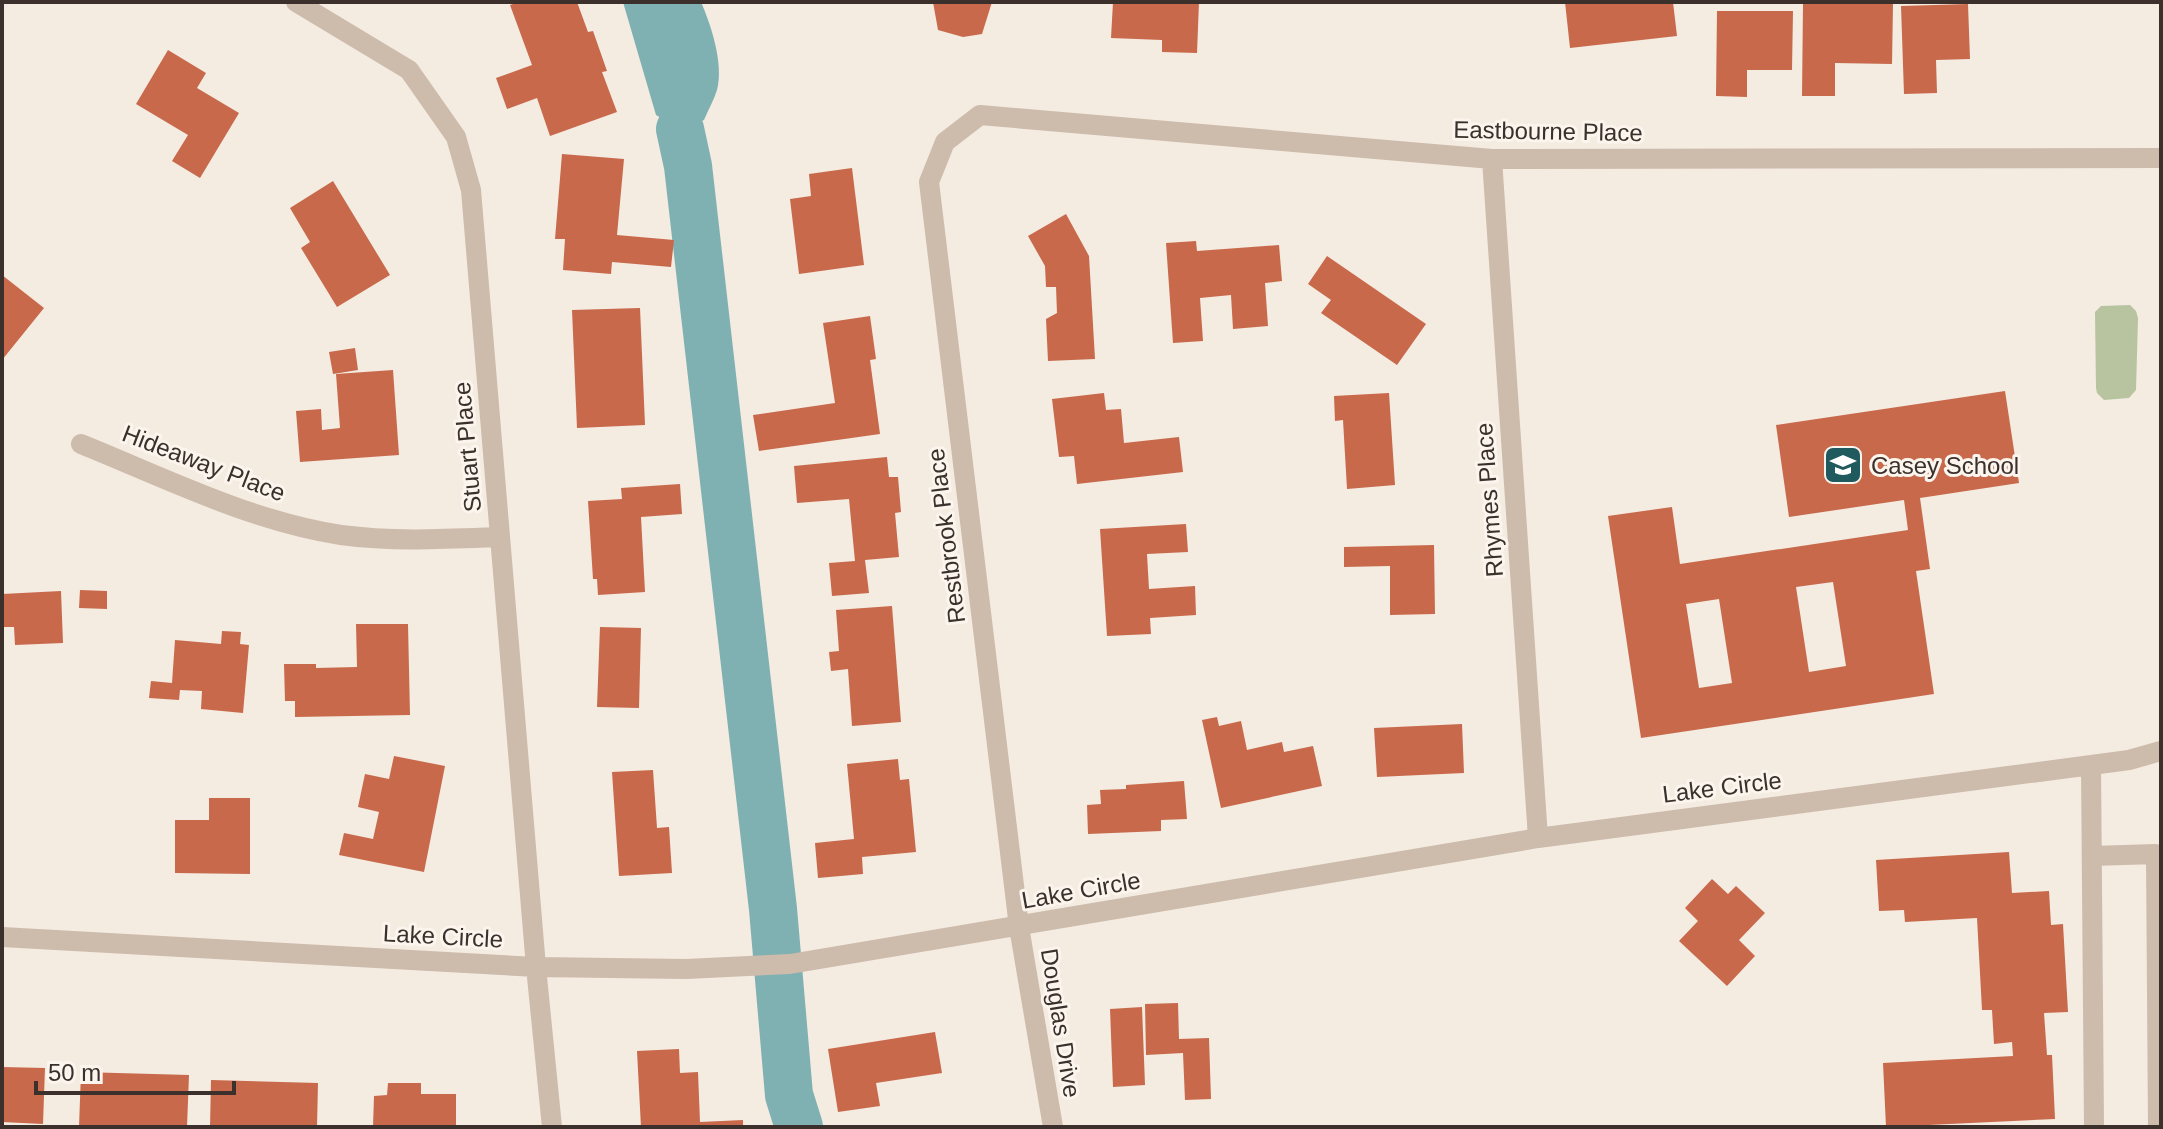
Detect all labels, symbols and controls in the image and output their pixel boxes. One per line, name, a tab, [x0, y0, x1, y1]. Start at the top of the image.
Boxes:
street label: Eastbourne Place	[1453, 116, 1643, 146]
street label: Stuart Place	[448, 381, 486, 513]
street label: Hideaway Place	[119, 420, 289, 506]
street label: Rhymes Place	[1470, 422, 1508, 578]
school or university icon: Casey School	[1822, 444, 1864, 486]
street label: Restbrook Place	[922, 447, 970, 625]
place label: Casey School	[1871, 452, 2019, 479]
street label: Lake Circle	[1661, 766, 1783, 808]
street label: Lake Circle	[1020, 866, 1142, 914]
street label: Lake Circle	[382, 919, 504, 953]
street label: Douglas Drive	[1036, 946, 1086, 1100]
scale bar	[36, 1045, 234, 1095]
text: 50 m	[48, 1059, 101, 1086]

